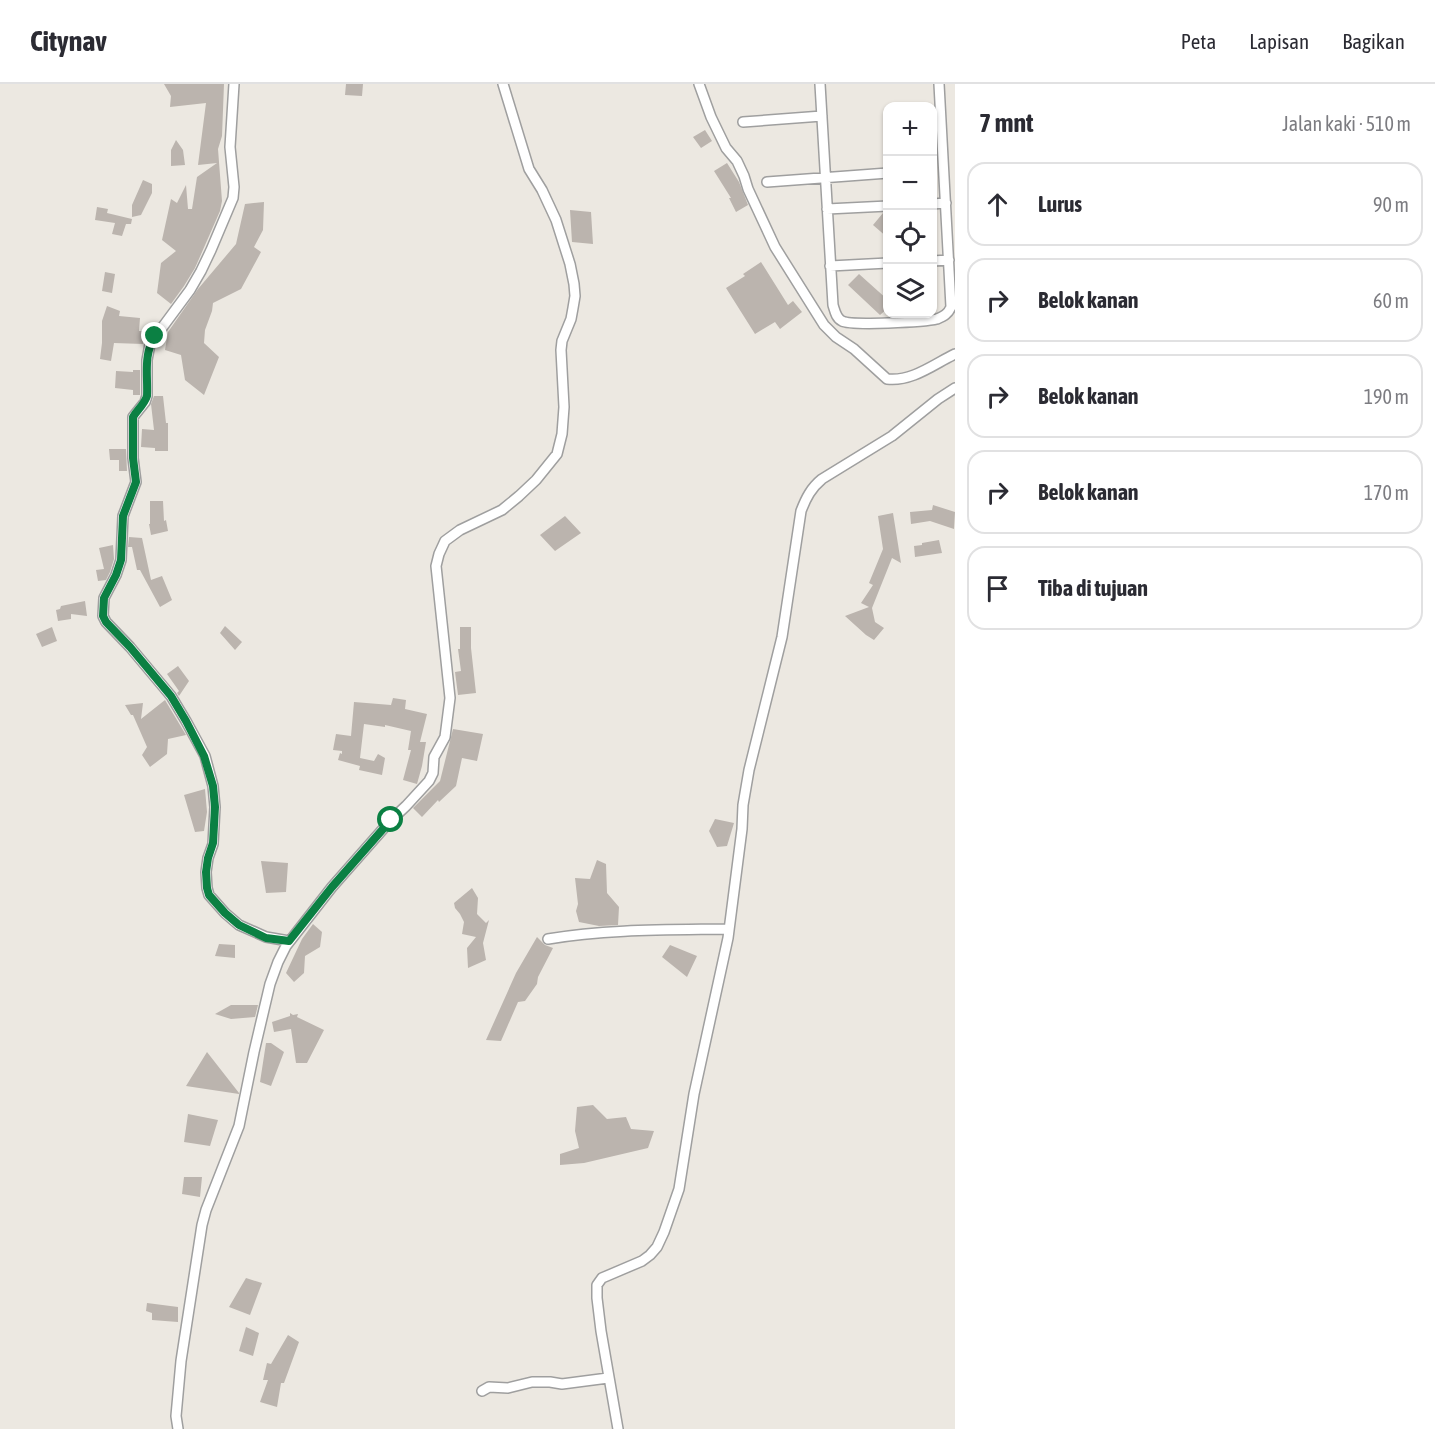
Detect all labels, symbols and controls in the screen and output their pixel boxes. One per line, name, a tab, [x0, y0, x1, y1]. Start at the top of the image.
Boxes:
text: Citynav	[30, 25, 107, 57]
text: Peta	[1181, 29, 1216, 53]
text: Lapisan	[1249, 29, 1309, 53]
text: Bagikan	[1342, 29, 1405, 53]
map controls	[883, 102, 937, 318]
button: +	[883, 102, 937, 156]
text: 7 mnt	[979, 108, 1034, 138]
text: Jalan kaki · 510 m	[1282, 112, 1411, 135]
button: −	[883, 156, 937, 210]
icon: ahead	[981, 188, 1014, 221]
text: Lurus	[1038, 191, 1082, 217]
text: 90 m	[1373, 193, 1409, 216]
button: locate	[883, 210, 937, 264]
button: layers	[883, 264, 937, 318]
icon: right	[981, 284, 1014, 317]
text: Belok kanan	[1038, 287, 1139, 313]
text: 60 m	[1373, 289, 1409, 312]
route end	[141, 322, 167, 348]
icon: right	[981, 380, 1014, 413]
text: Belok kanan	[1038, 383, 1139, 409]
text: 190 m	[1364, 385, 1409, 408]
icon: right	[981, 476, 1014, 509]
text: Belok kanan	[1038, 479, 1139, 505]
text: 170 m	[1364, 481, 1409, 504]
icon: arrive	[981, 572, 1014, 605]
text: Tiba di tujuan	[1038, 575, 1148, 601]
route start	[377, 806, 403, 832]

